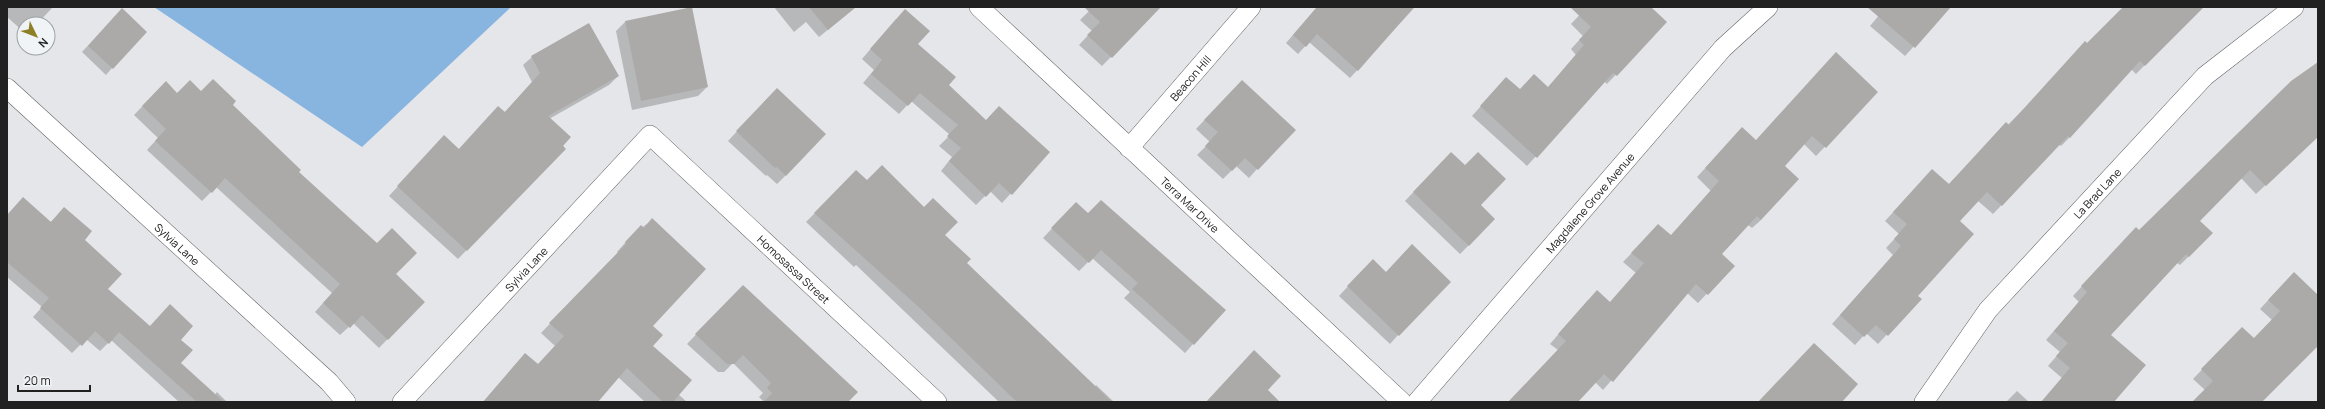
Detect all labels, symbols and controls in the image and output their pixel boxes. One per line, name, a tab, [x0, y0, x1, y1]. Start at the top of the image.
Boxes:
north arrow	[16, 16, 56, 56]
text: N	[35, 35, 52, 51]
street label: Beacon Hill	[1166, 52, 1214, 104]
street label: Magdalene Grove Avenue	[1542, 148, 1638, 256]
street label: La Brad Lane	[2069, 164, 2124, 221]
street label: Terra Mar Drive	[1158, 173, 1223, 236]
street label: Sylvia Lane	[152, 219, 204, 269]
street label: Homosassa Street	[754, 231, 833, 306]
street label: Sylvia Lane	[501, 243, 551, 294]
scale bar	[18, 367, 90, 393]
text: 20 m	[24, 372, 51, 389]

